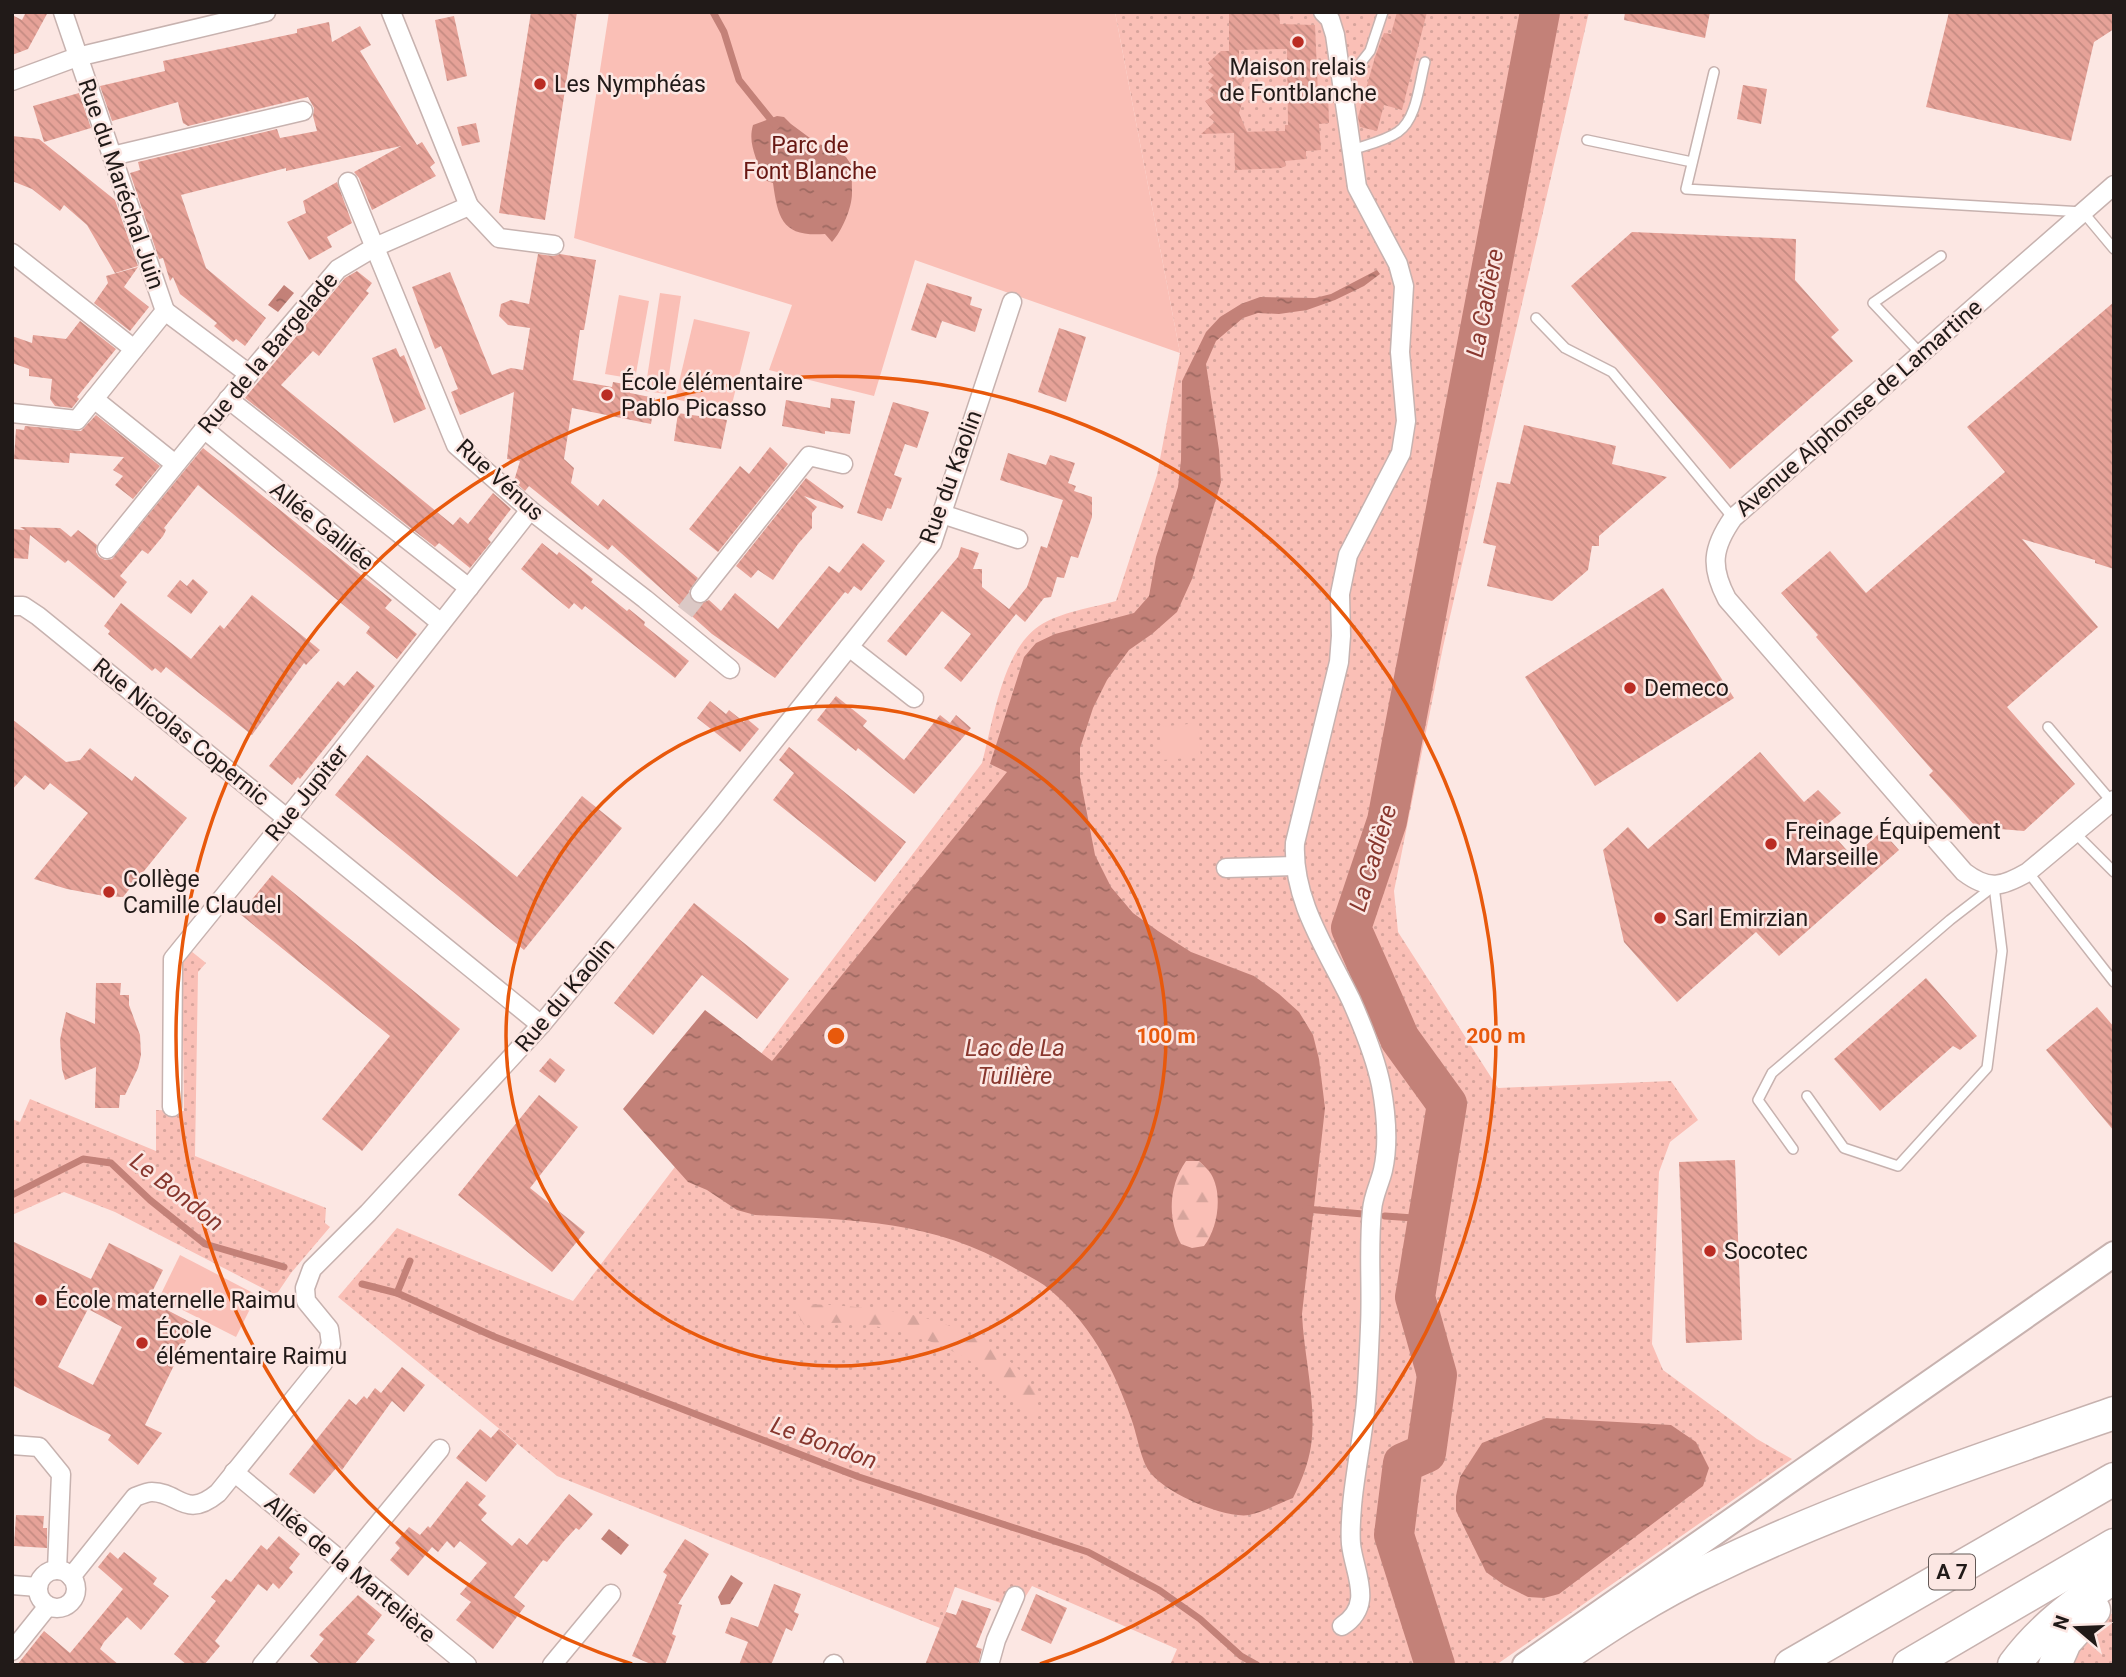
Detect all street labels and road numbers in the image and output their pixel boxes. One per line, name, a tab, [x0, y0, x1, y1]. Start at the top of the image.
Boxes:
street label: Rue du Maréchal Juin	[72, 75, 170, 293]
street label: Rue de la Bargelade	[193, 267, 343, 439]
street label: Avenue Alphonse de Lamartine	[1730, 294, 1988, 522]
street label: Rue du Kaolin	[914, 407, 988, 547]
street label: Rue Vénus	[451, 434, 549, 526]
street label: Allée Galilée	[265, 476, 379, 576]
street label: Rue Nicolas Copernic	[87, 653, 275, 811]
street label: Rue Jupiter	[260, 739, 354, 847]
street label: Rue du Kaolin	[510, 933, 620, 1057]
street label: Allée de la Martelière	[259, 1490, 441, 1648]
road number: A 7	[1929, 1554, 1975, 1590]

